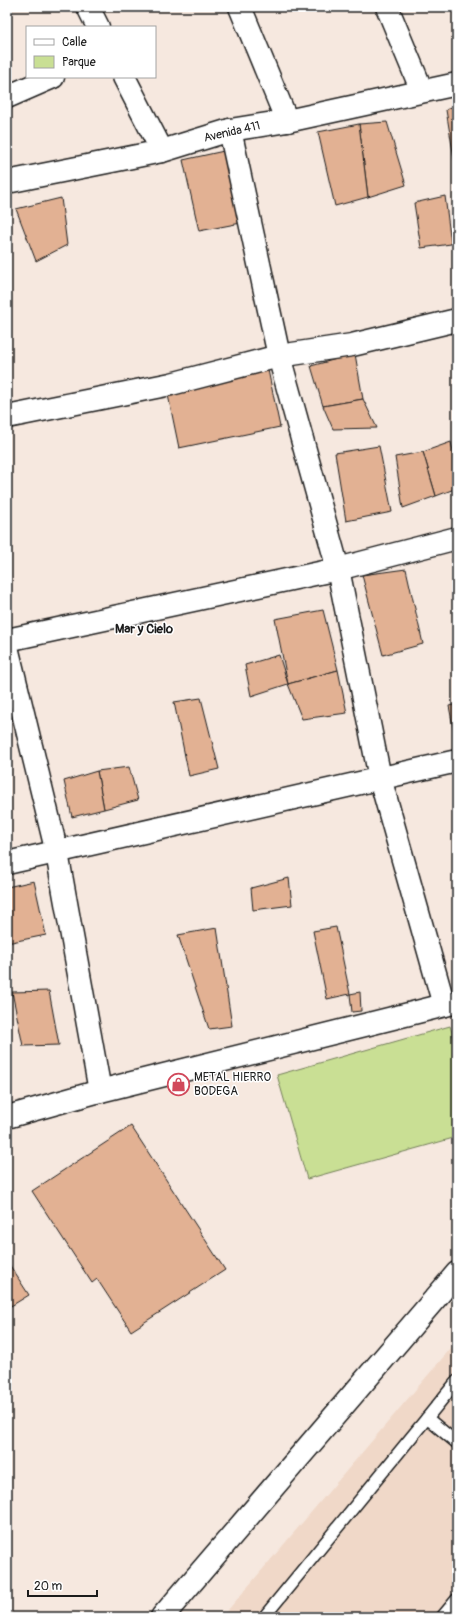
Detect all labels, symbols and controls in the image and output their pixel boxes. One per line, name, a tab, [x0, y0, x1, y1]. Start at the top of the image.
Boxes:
legend	[26, 26, 156, 78]
text: Calle	[62, 35, 87, 50]
text: Parque	[62, 55, 96, 70]
street label: Avenida 411	[202, 118, 262, 146]
district label: Mar y Cielo	[115, 621, 173, 637]
place label: METAL HIERRO BODEGA	[194, 1070, 271, 1099]
shop icon: METAL HIERRO BODEGA	[165, 1071, 191, 1097]
scale bar	[28, 1572, 97, 1598]
text: 20 m	[34, 1579, 63, 1594]

